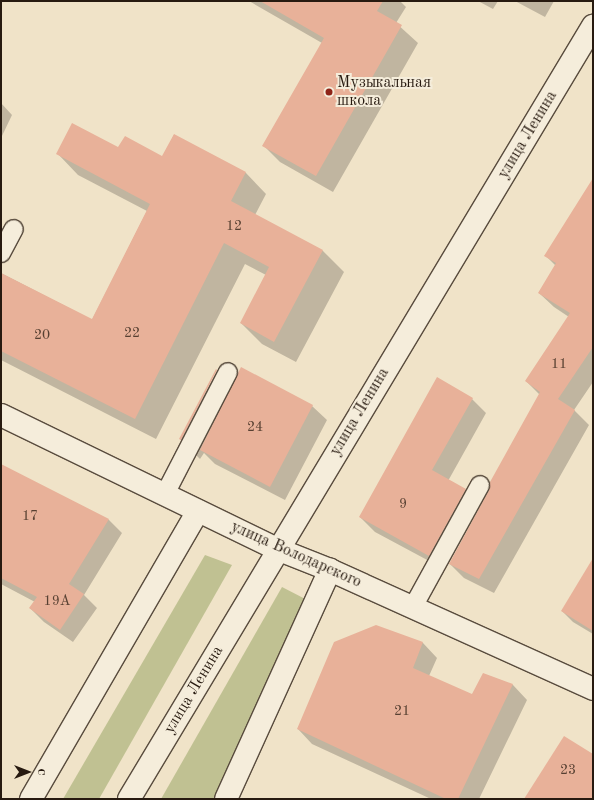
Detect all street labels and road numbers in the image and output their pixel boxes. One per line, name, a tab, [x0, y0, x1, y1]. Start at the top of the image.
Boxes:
street label: улица Ленина	[494, 88, 562, 182]
street label: улица Ленина	[326, 365, 394, 459]
street label: улица Володарского	[228, 518, 364, 592]
street label: улица Ленина	[160, 643, 228, 737]

